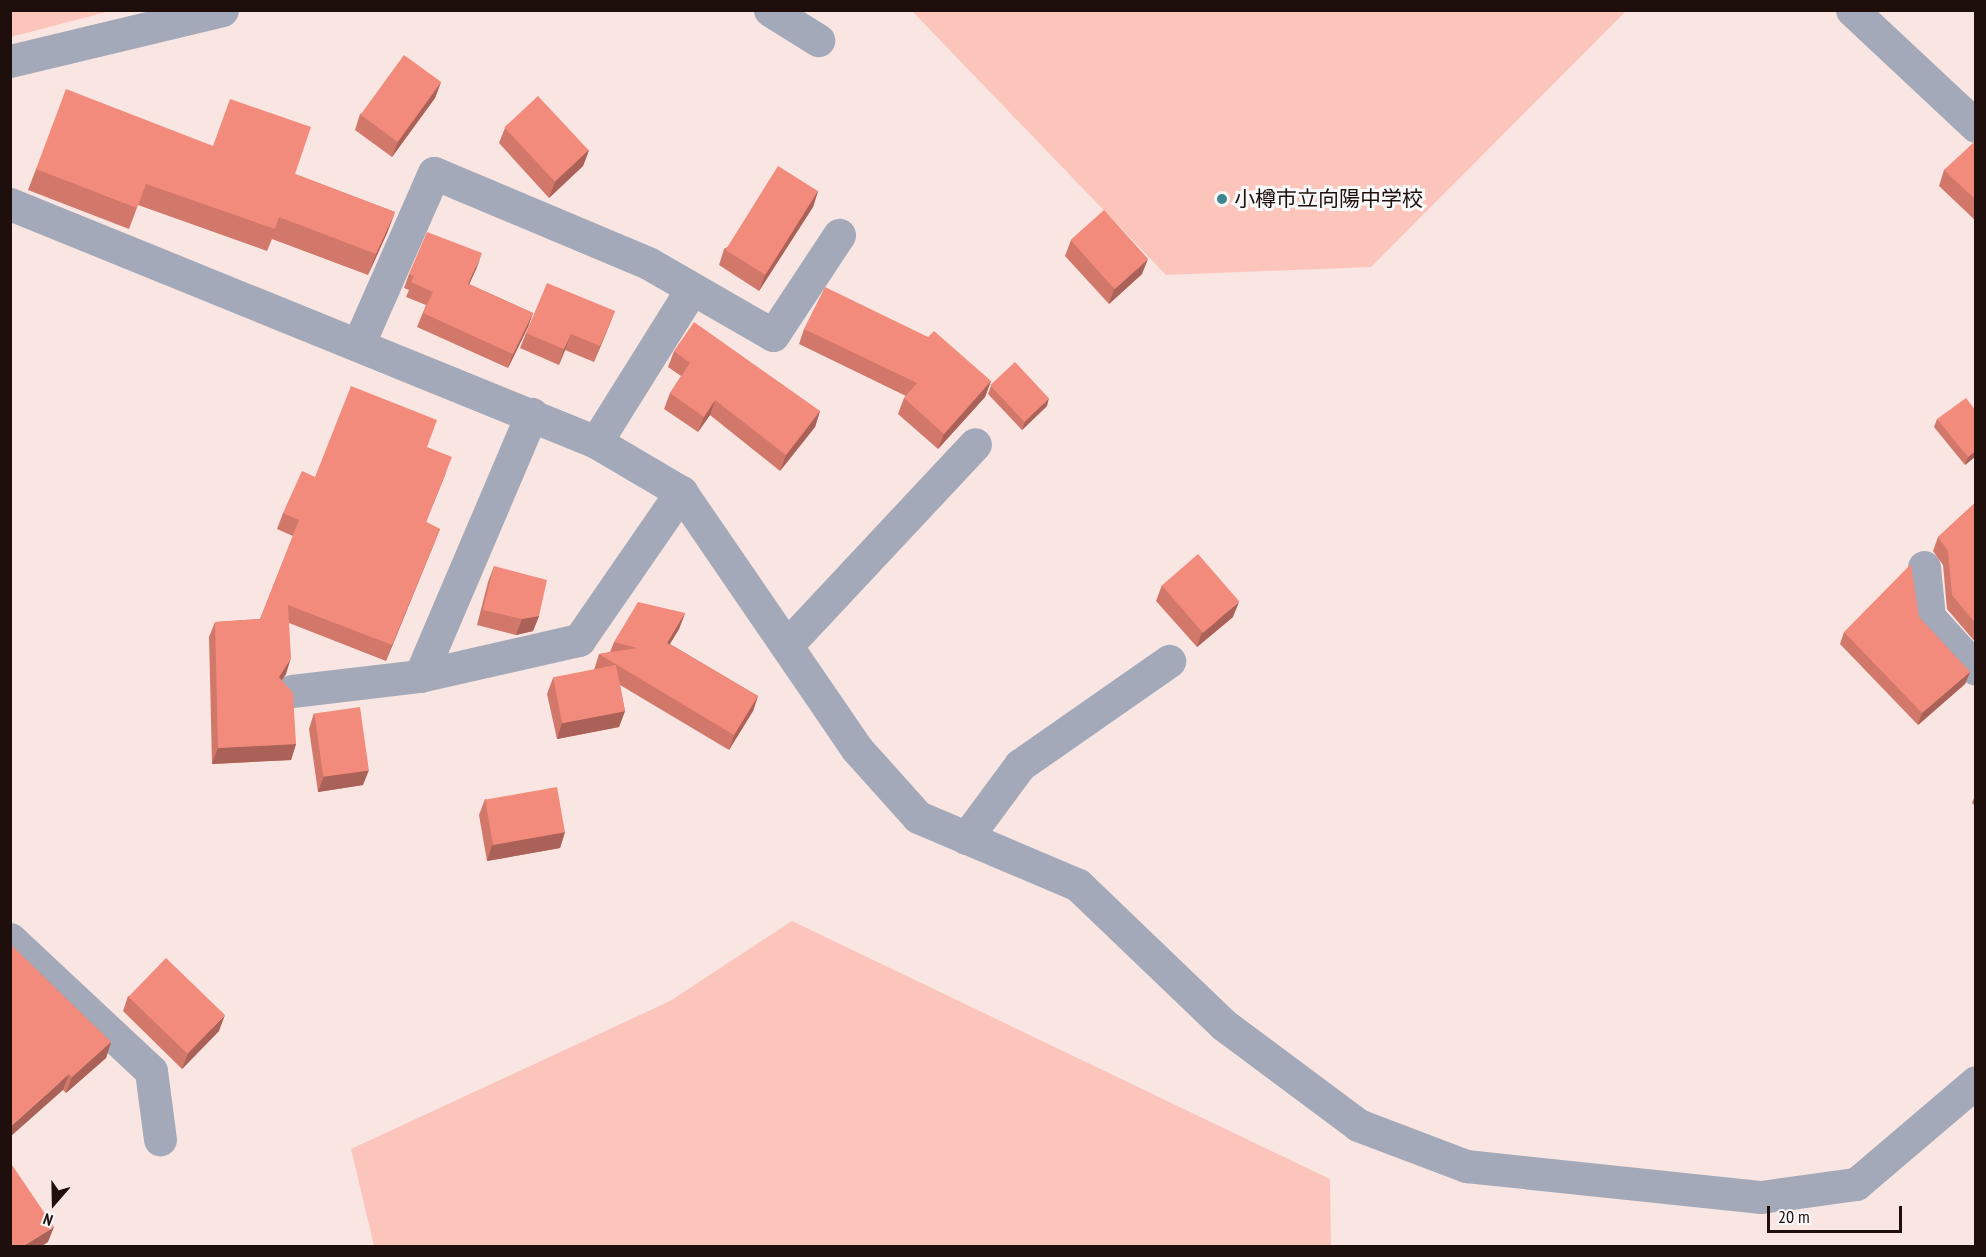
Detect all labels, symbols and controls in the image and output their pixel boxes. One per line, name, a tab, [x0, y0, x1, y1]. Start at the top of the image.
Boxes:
place label: 小樽市立向陽中学校	[1234, 186, 1423, 212]
marker: 小樽市立向陽中学校	[1215, 192, 1229, 206]
north arrow	[24, 1173, 84, 1233]
scale bar	[1770, 1194, 1905, 1232]
text: 20 m	[1778, 1205, 1810, 1228]
text: N	[40, 1209, 55, 1231]

